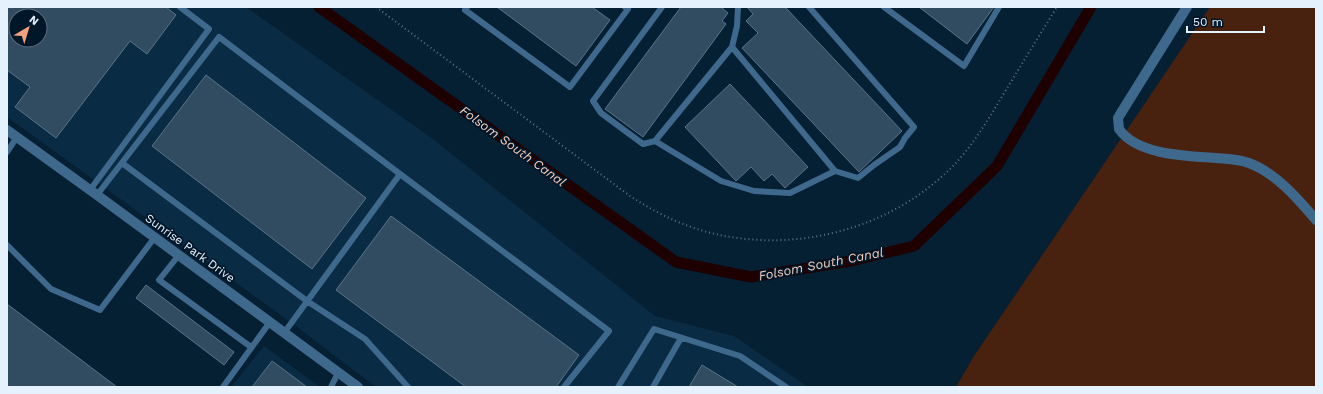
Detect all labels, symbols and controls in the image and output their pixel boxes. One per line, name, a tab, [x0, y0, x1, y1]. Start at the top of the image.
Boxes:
north arrow	[8, 8, 48, 48]
scale bar	[1187, 8, 1264, 34]
text: N	[27, 13, 41, 28]
text: 50 m	[1193, 15, 1223, 29]
water label: Folsom South Canal	[457, 103, 569, 189]
street label: Sunrise Park Drive	[142, 211, 238, 285]
water label: Folsom South Canal	[757, 245, 885, 283]

